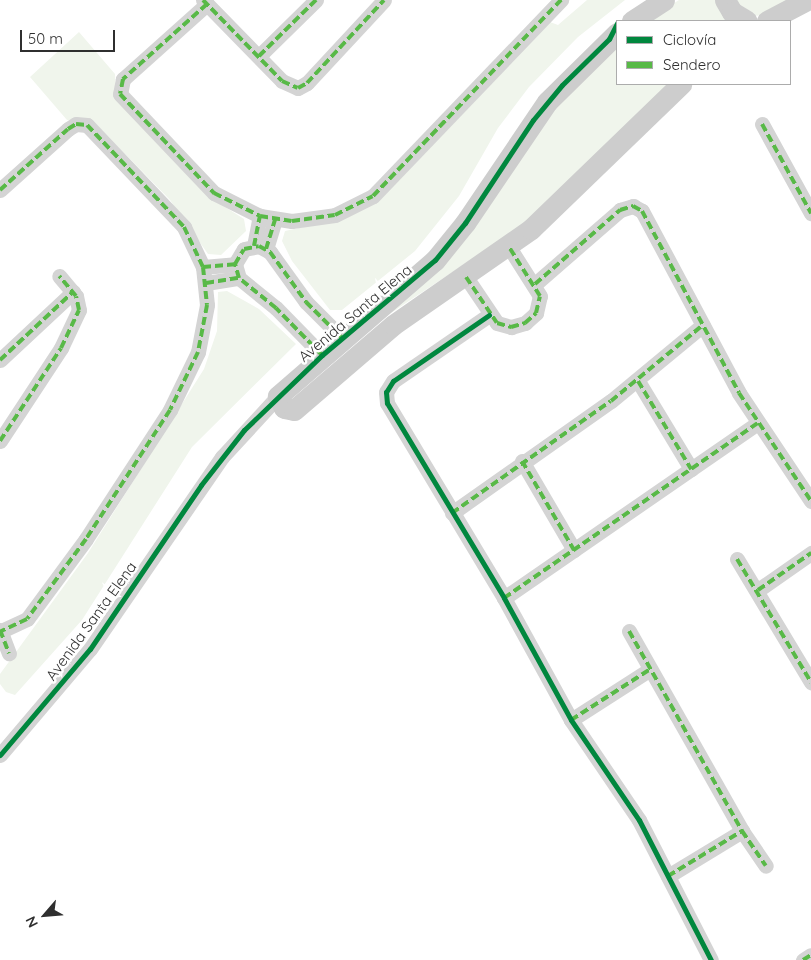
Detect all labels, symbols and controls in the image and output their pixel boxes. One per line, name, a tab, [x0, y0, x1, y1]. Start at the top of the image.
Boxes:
scale bar	[22, 20, 118, 52]
legend	[616, 20, 791, 85]
text: 50 m	[28, 29, 63, 48]
text: Ciclovía	[663, 30, 716, 49]
text: Sendero	[663, 55, 721, 74]
street label: Avenida Santa Elena	[295, 260, 415, 366]
street label: Avenida Santa Elena	[42, 558, 140, 684]
north arrow	[20, 890, 70, 940]
text: N	[21, 913, 42, 930]

